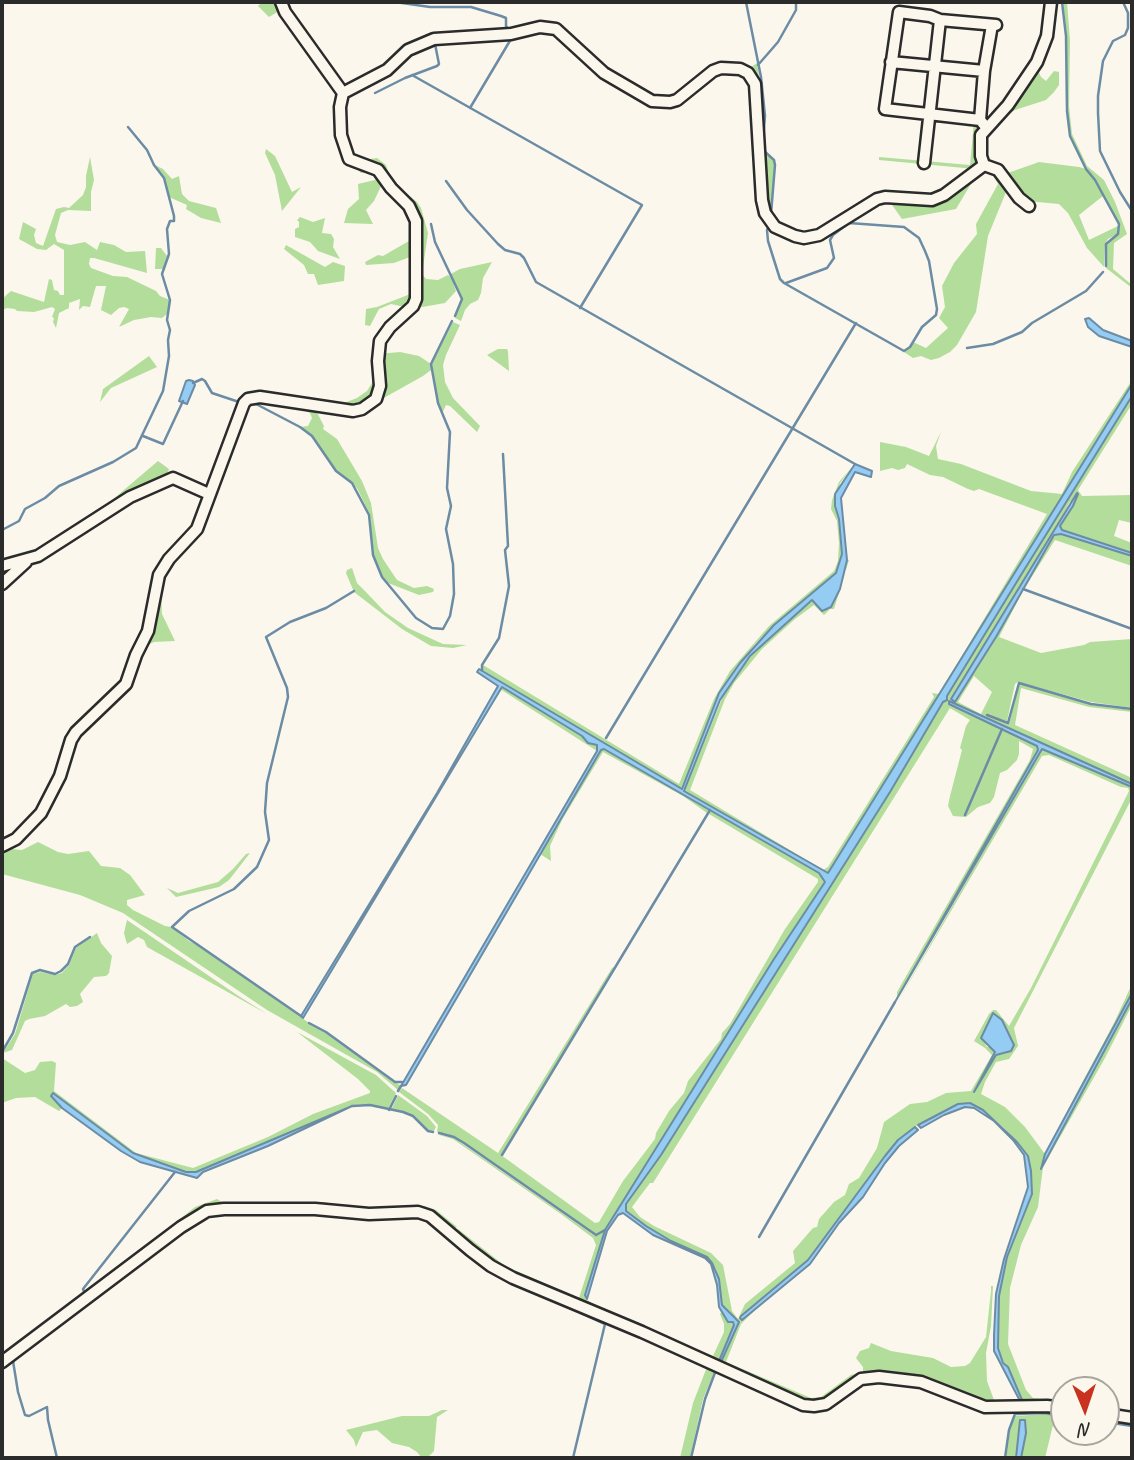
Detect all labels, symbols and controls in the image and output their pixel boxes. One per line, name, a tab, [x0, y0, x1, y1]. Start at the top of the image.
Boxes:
north arrow	[1050, 1376, 1120, 1446]
text: N	[1079, 1418, 1092, 1442]

